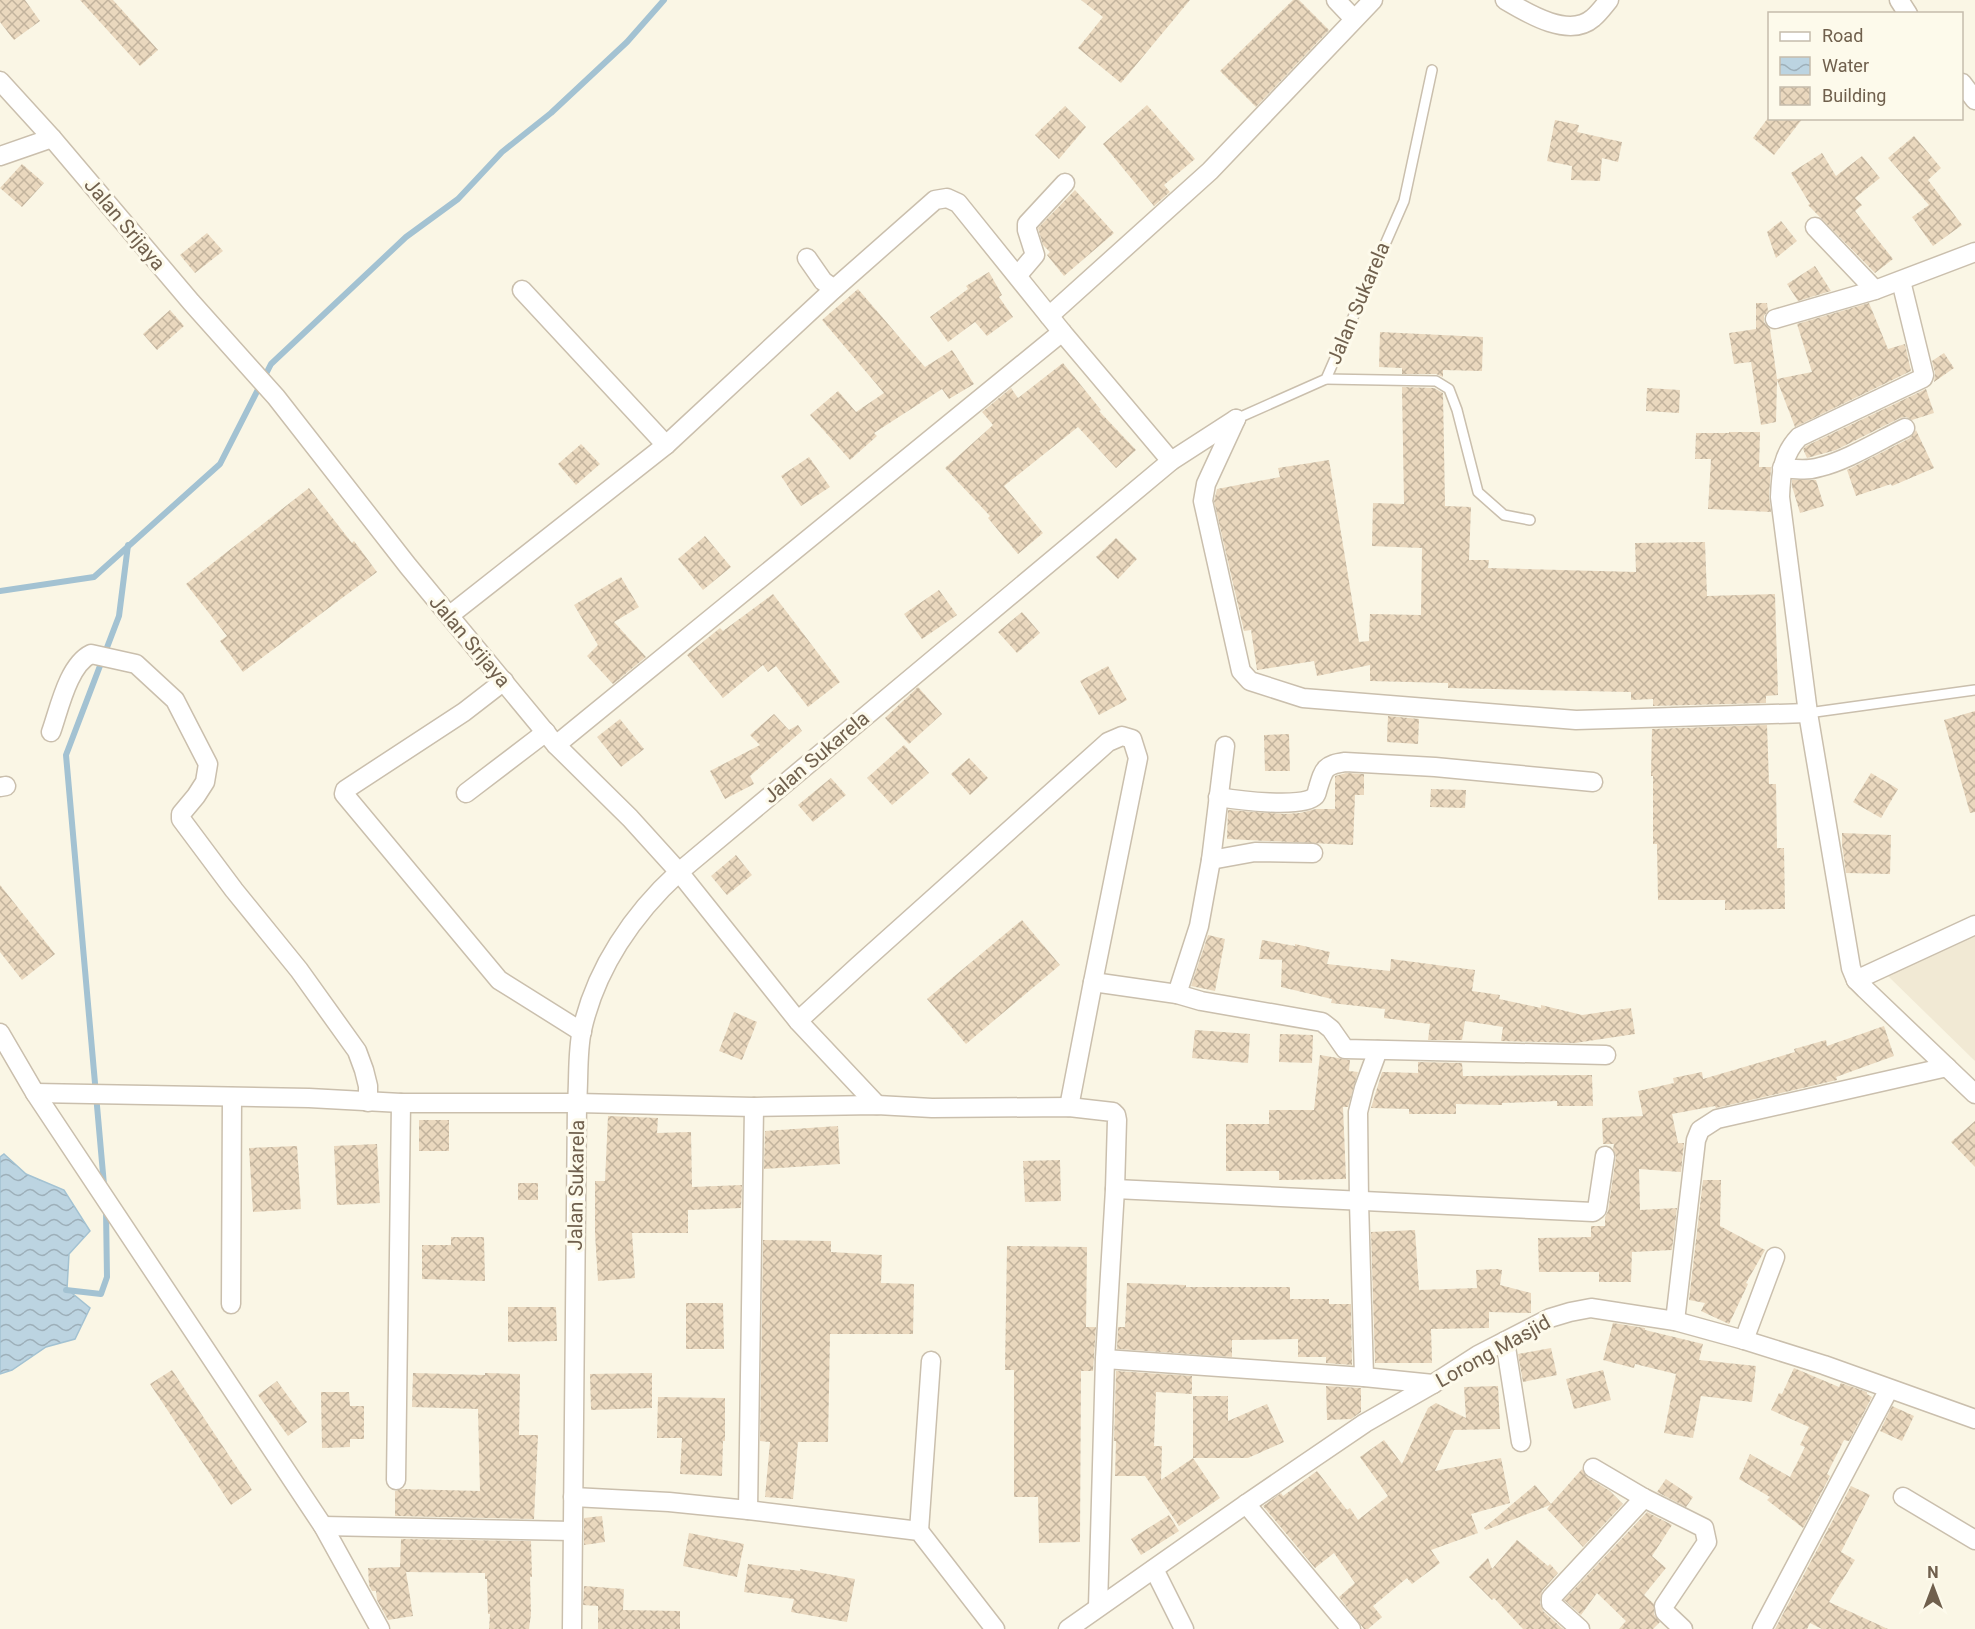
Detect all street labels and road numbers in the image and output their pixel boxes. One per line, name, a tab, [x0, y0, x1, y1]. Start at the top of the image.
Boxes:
street label: Jalan Srijaya	[80, 173, 170, 275]
street label: Jalan Sukarela	[1321, 238, 1395, 368]
street label: Jalan Srijaya	[425, 590, 515, 692]
street label: Jalan Sukarela	[758, 706, 874, 808]
street label: Jalan Sukarela	[563, 1120, 589, 1250]
street label: Lorong Masjid	[1432, 1310, 1554, 1392]

